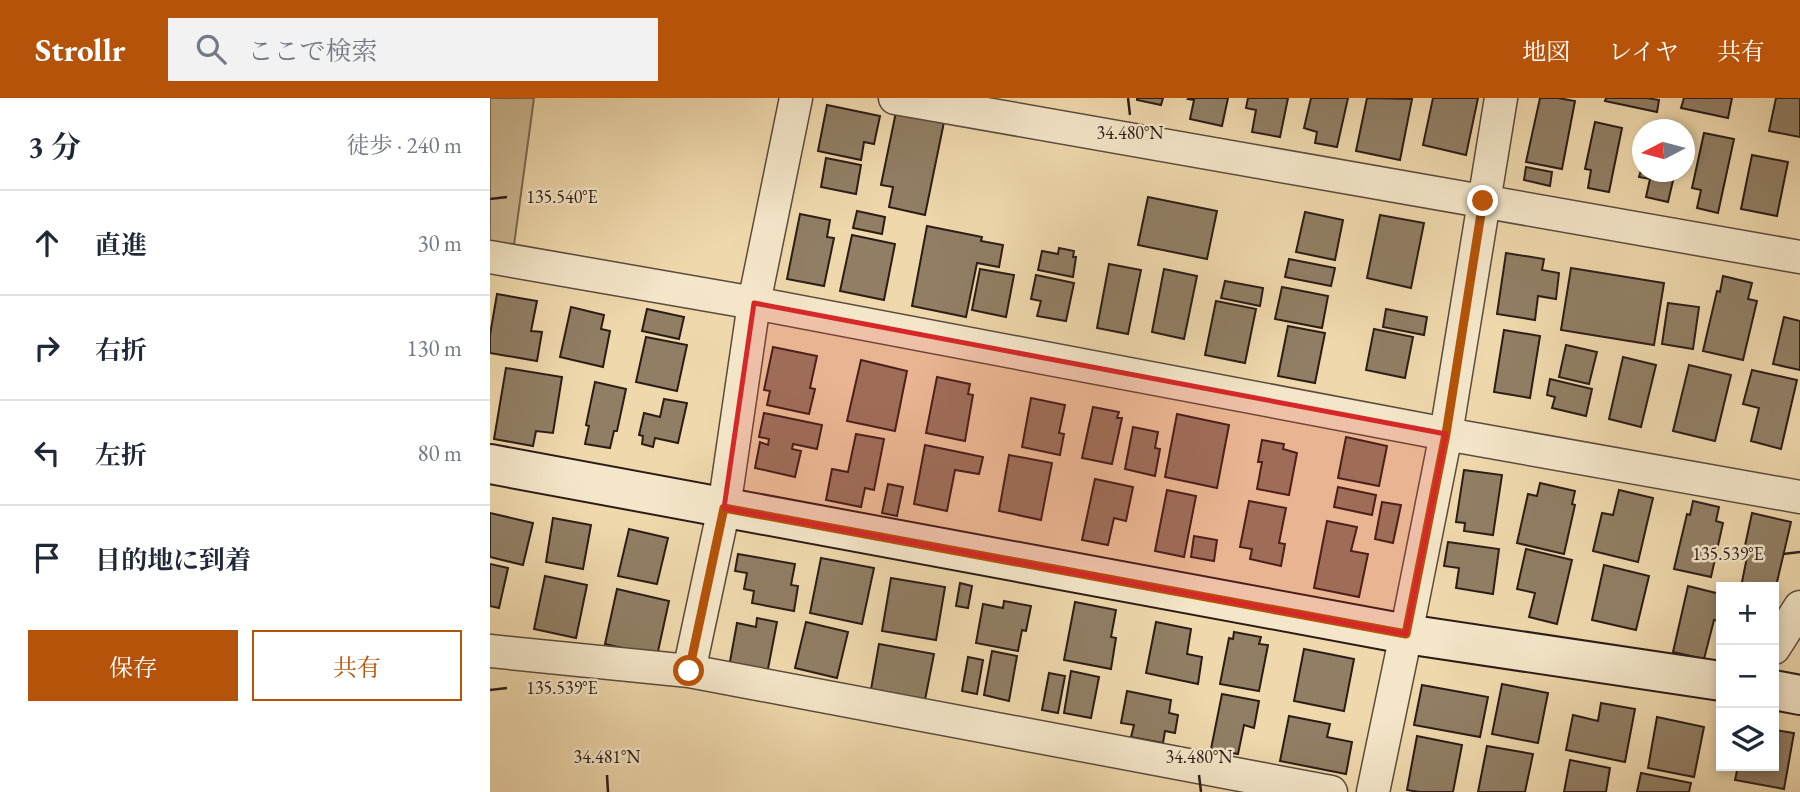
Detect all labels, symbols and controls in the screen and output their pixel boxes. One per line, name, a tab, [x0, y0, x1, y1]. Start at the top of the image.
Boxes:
search box	[168, 18, 658, 81]
text: Strollr	[35, 28, 126, 71]
icon: search	[192, 30, 230, 68]
text: ここで検索	[248, 34, 378, 68]
text: 地図	[1522, 36, 1570, 67]
text: レイヤ	[1608, 36, 1679, 67]
text: 共有	[1717, 36, 1765, 67]
north arrow	[1632, 119, 1695, 182]
text: 34.480°N	[1097, 121, 1164, 144]
text: 3 分	[28, 127, 81, 166]
text: 徒歩 · 240 m	[347, 130, 462, 160]
text: 135.540°E	[526, 185, 598, 208]
route end	[1467, 185, 1498, 216]
icon: ahead	[28, 224, 66, 262]
text: 直進	[95, 228, 147, 262]
text: 30 m	[417, 228, 462, 258]
icon: right	[28, 329, 66, 367]
text: 右折	[95, 333, 147, 367]
text: 130 m	[406, 333, 462, 363]
icon: left	[28, 434, 66, 472]
text: 左折	[95, 438, 147, 472]
text: 80 m	[417, 438, 462, 468]
icon: arrive	[28, 539, 66, 577]
text: 135.539°E	[1692, 542, 1764, 565]
text: 目的地に到着	[95, 543, 251, 577]
map controls	[1716, 582, 1779, 771]
button: +	[1716, 582, 1779, 645]
button: 保存	[28, 630, 238, 701]
button: 共有	[252, 630, 462, 701]
button: −	[1716, 645, 1779, 708]
route start	[673, 655, 704, 686]
text: 135.539°E	[526, 676, 598, 699]
button: layers	[1716, 708, 1779, 771]
text: 34.481°N	[574, 745, 641, 768]
text: 34.480°N	[1166, 745, 1233, 768]

